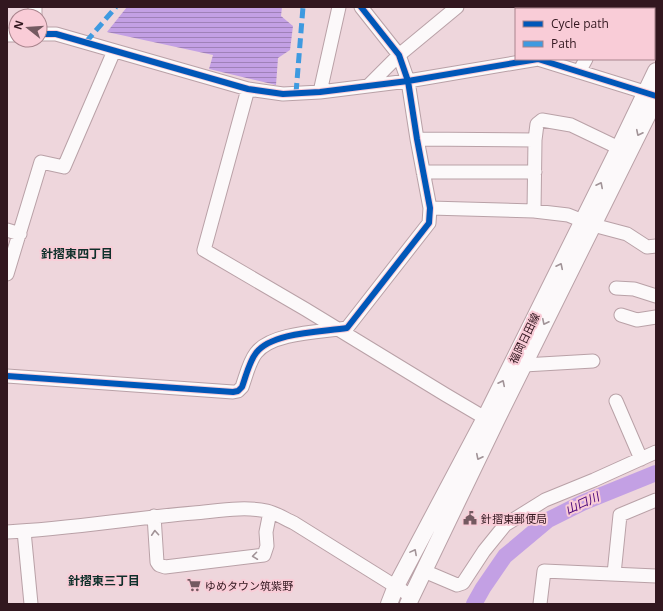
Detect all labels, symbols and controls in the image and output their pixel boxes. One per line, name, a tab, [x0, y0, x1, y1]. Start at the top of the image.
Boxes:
north arrow	[8, 8, 48, 48]
legend	[515, 8, 655, 60]
text: Cycle path	[551, 15, 609, 32]
text: N	[9, 18, 26, 31]
text: Path	[551, 35, 577, 52]
one-way arrow	[636, 129, 644, 136]
one-way arrow	[595, 182, 603, 189]
district label: 針摺東四丁目	[41, 245, 113, 262]
one-way arrow	[555, 263, 563, 270]
street label: 福岡日田線	[505, 310, 543, 366]
one-way arrow	[542, 318, 550, 326]
one-way arrow	[497, 379, 505, 387]
one-way arrow	[476, 452, 484, 460]
water label: 山口川	[562, 487, 604, 518]
public building icon: 針摺東郵便局	[462, 510, 478, 526]
place label: 針摺東郵便局	[481, 511, 547, 526]
one-way arrow	[150, 530, 159, 536]
one-way arrow	[410, 549, 417, 556]
one-way arrow	[252, 552, 258, 561]
district label: 針摺東三丁目	[68, 572, 140, 589]
supermarket icon: ゆめタウン筑紫野	[186, 577, 202, 593]
place label: ゆめタウン筑紫野	[205, 578, 293, 593]

